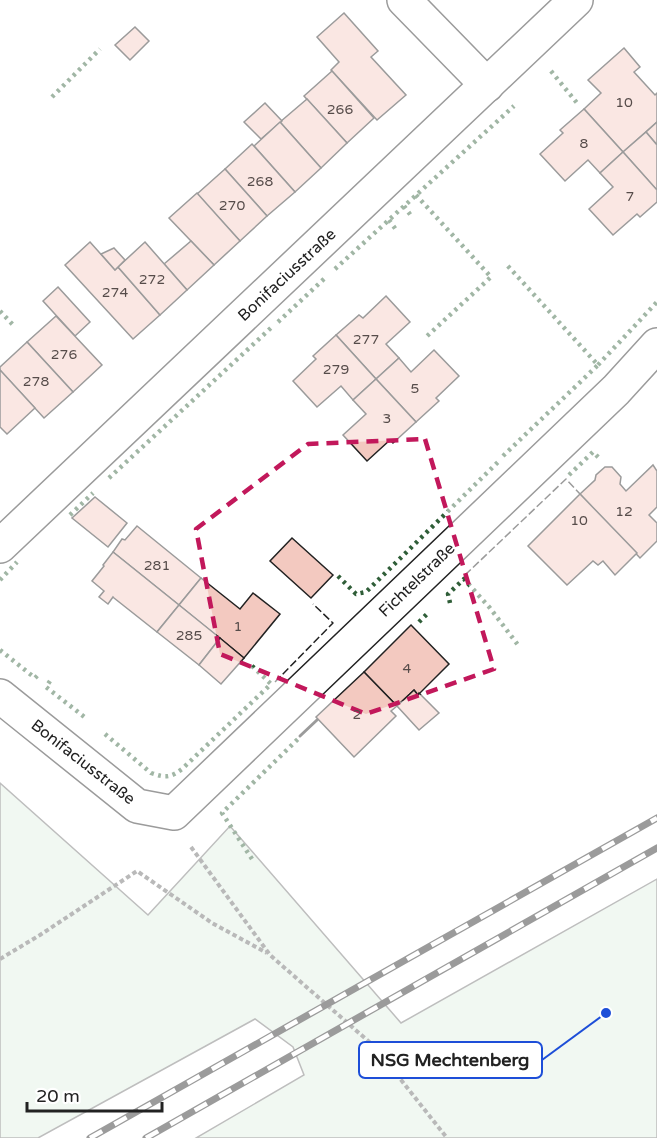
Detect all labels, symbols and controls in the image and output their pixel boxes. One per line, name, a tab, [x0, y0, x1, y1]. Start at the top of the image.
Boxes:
house number: 10	[615, 94, 633, 111]
house number: 266	[327, 101, 353, 118]
house number: 8	[580, 135, 589, 152]
house number: 268	[247, 173, 273, 190]
house number: 7	[626, 188, 634, 205]
house number: 270	[219, 197, 245, 214]
street label: Bonifaciusstraße	[234, 224, 340, 326]
house number: 272	[139, 271, 165, 288]
house number: 274	[102, 284, 128, 301]
house number: 277	[353, 331, 379, 348]
house number: 276	[51, 346, 77, 363]
house number: 279	[323, 361, 349, 378]
house number: 278	[23, 373, 49, 390]
house number: 5	[411, 380, 419, 397]
house number: 3	[383, 410, 391, 427]
house number: 12	[615, 503, 633, 520]
house number: 10	[570, 512, 588, 529]
street label: Fichtelstraße	[375, 539, 459, 621]
house number: 281	[144, 557, 170, 574]
house number: 1	[234, 618, 242, 635]
house number: 285	[176, 627, 202, 644]
house number: 4	[403, 660, 412, 677]
house number: 2	[353, 706, 361, 723]
street label: Bonifaciusstraße	[27, 715, 139, 809]
callout: NSG Mechtenberg	[359, 1042, 542, 1078]
text: NSG Mechtenberg	[371, 1049, 529, 1071]
scale bar	[27, 1075, 162, 1113]
text: 20 m	[36, 1085, 80, 1107]

